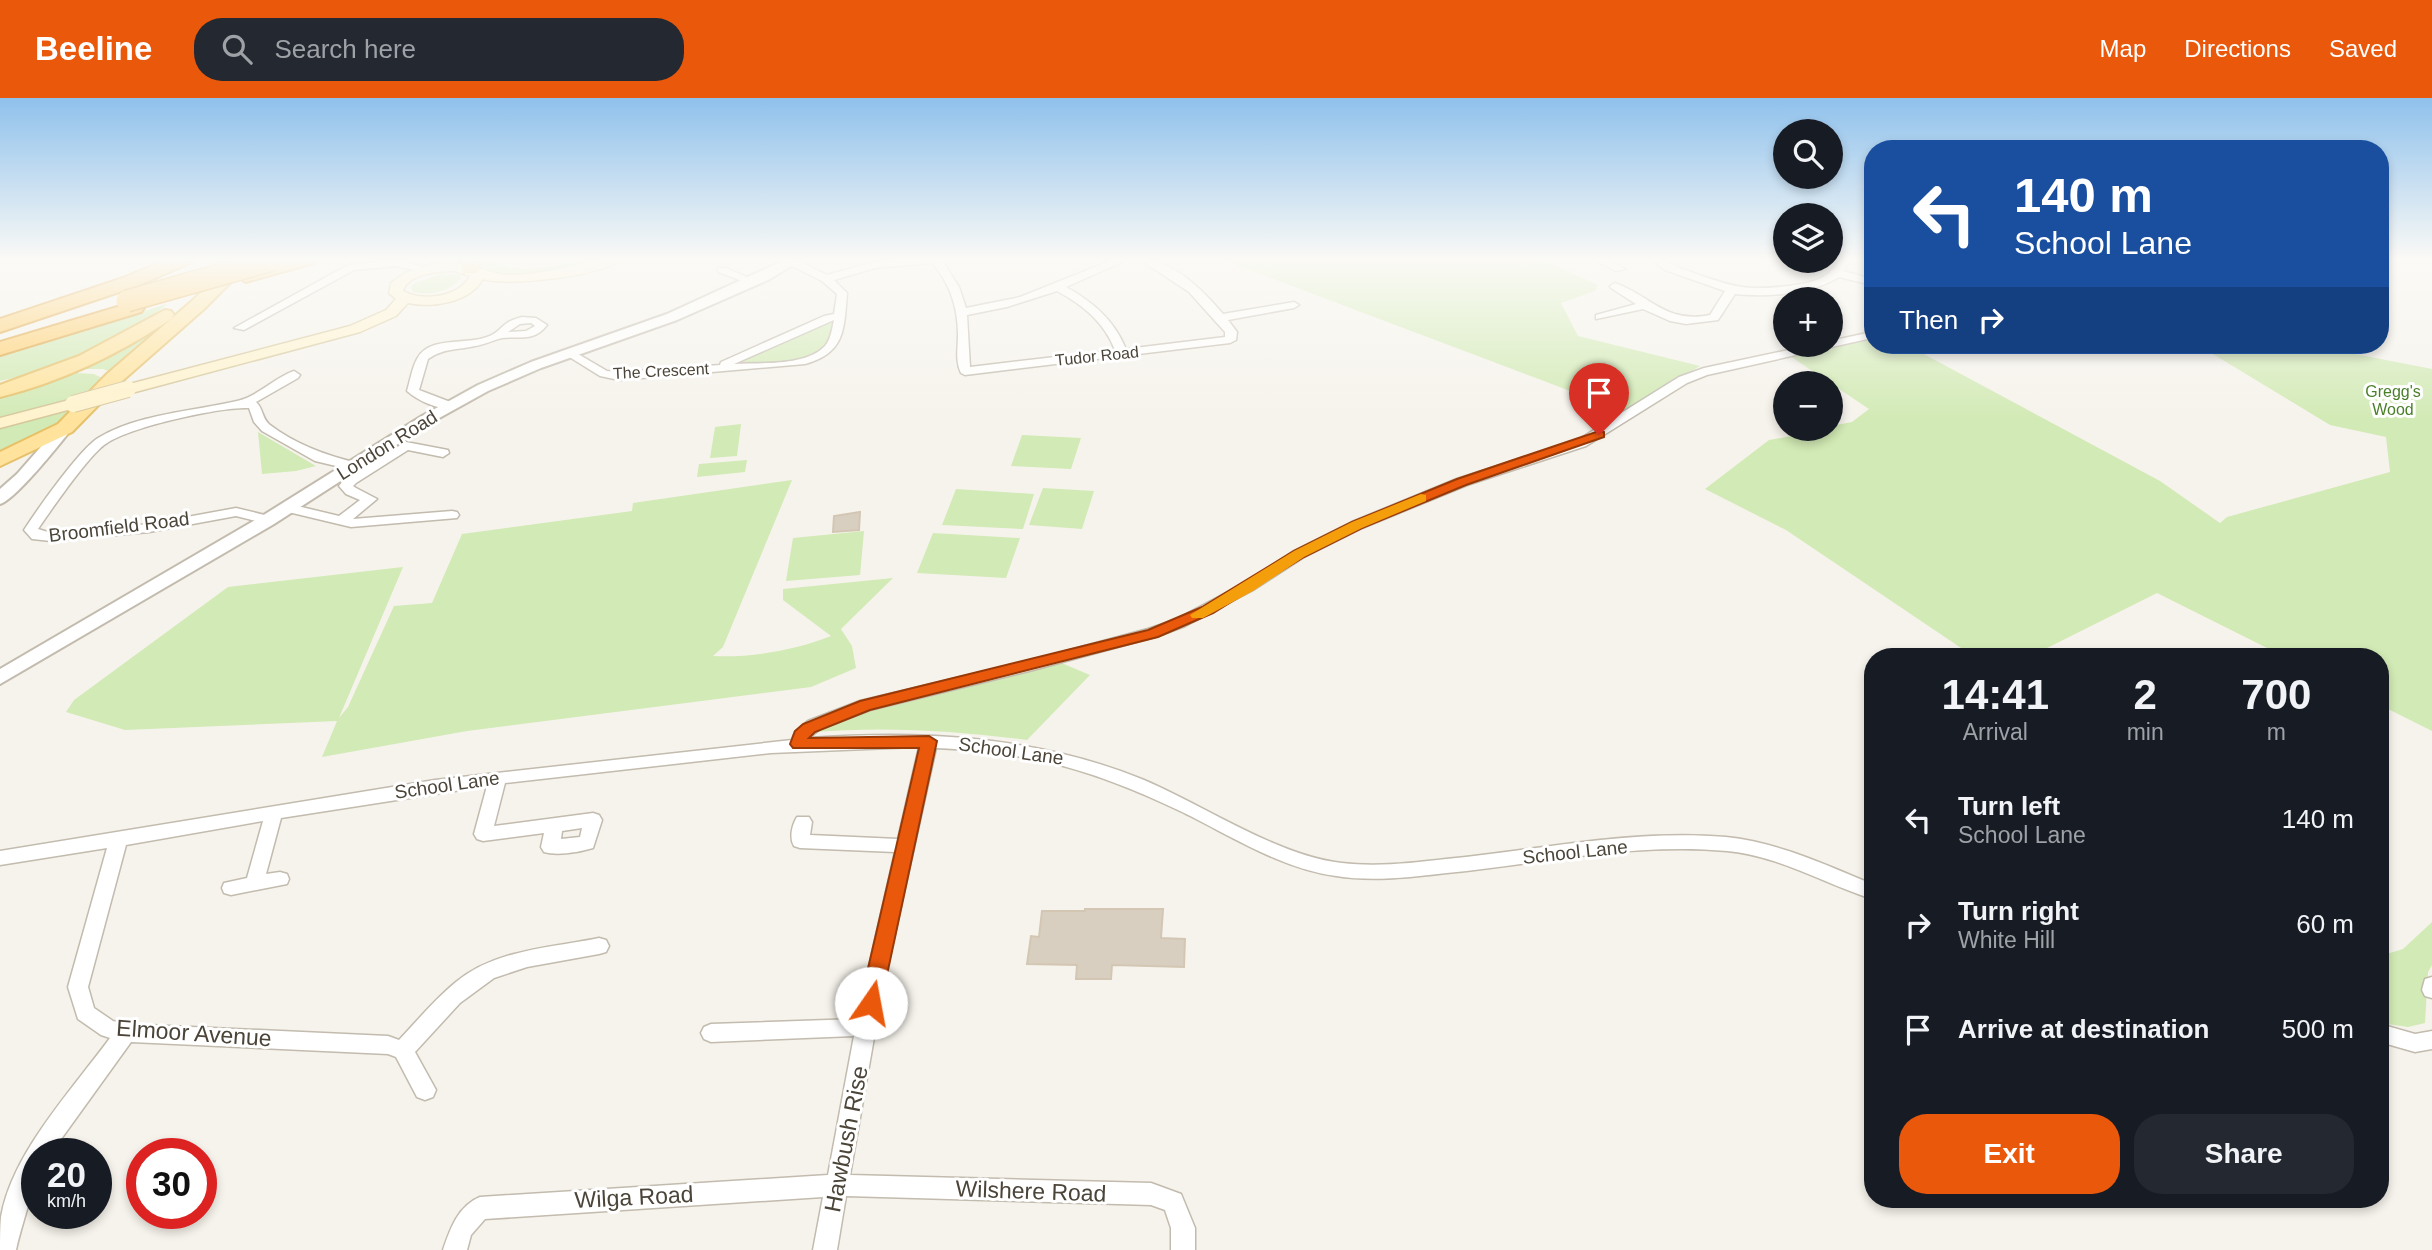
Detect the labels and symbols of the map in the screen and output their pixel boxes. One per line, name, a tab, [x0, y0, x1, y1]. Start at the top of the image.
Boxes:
street label: Tudor Road	[1054, 343, 1140, 369]
street label: The Crescent	[613, 360, 710, 382]
pin	[1569, 363, 1629, 435]
park label: Gregg's Wood	[2365, 383, 2421, 418]
street label: London Road	[333, 406, 441, 484]
street label: Broomfield Road	[47, 508, 191, 546]
street label: School Lane	[957, 733, 1065, 769]
street label: School Lane	[393, 767, 501, 803]
street label: School Lane	[1521, 836, 1629, 868]
position arrow	[834, 966, 908, 1040]
street label: Elmoor Avenue	[115, 1015, 273, 1051]
street label: Hawbush Rise	[819, 1064, 873, 1214]
speed limit sign: 30	[126, 1138, 217, 1229]
street label: Wilshere Road	[955, 1175, 1107, 1207]
street label: Wilga Road	[574, 1181, 694, 1213]

